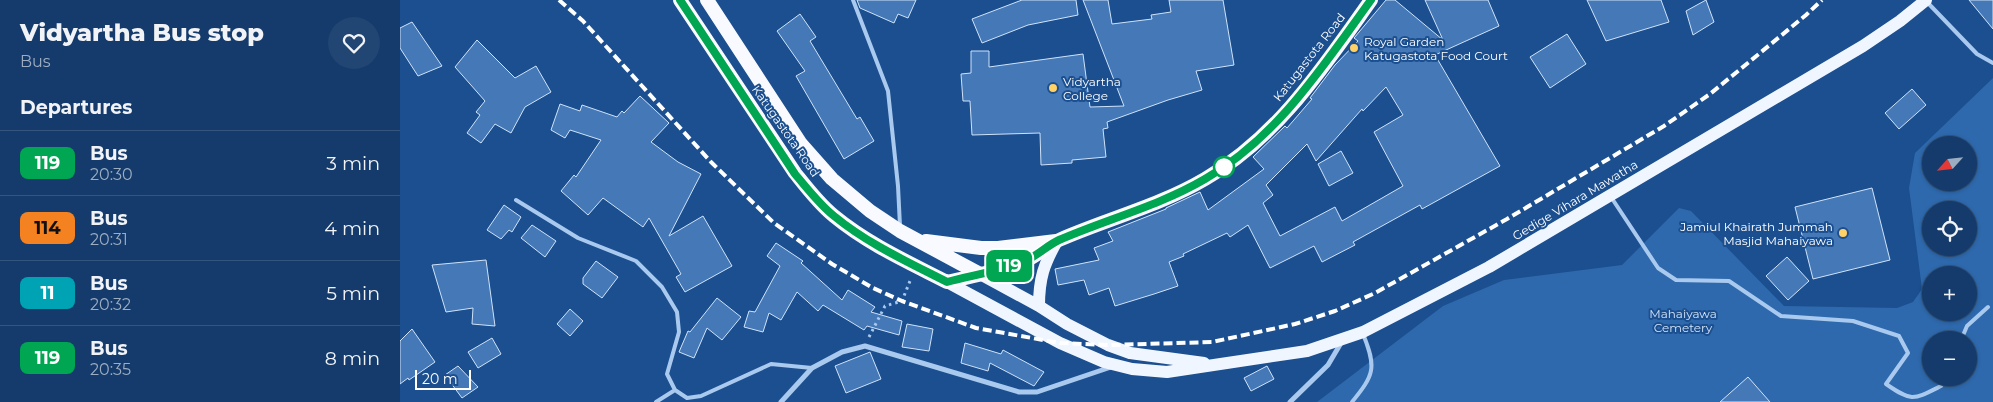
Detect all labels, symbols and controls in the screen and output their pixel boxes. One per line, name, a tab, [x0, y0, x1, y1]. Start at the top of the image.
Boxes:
street label: Katugastota Road	[1270, 10, 1348, 104]
button: heart	[328, 17, 380, 69]
text: Vidyartha Bus stop	[20, 18, 264, 47]
place label: Royal Garden Katugastota Food Court	[1364, 34, 1508, 63]
marker: Royal Garden Katugastota Food Court	[1348, 42, 1360, 54]
text: Bus	[20, 52, 51, 71]
place label: Vidyartha College	[1063, 74, 1121, 103]
street label: Katugastota Road	[749, 82, 823, 180]
marker: Vidyartha College	[1047, 82, 1059, 94]
text: Departures	[20, 96, 132, 119]
north arrow	[1922, 136, 1978, 191]
map controls	[1922, 136, 1977, 386]
text: Bus	[90, 142, 128, 165]
text: 119	[35, 152, 60, 174]
text: 3 min	[326, 152, 380, 175]
unlabelled marker	[1213, 156, 1235, 178]
street label: Gedige Vihara Mawatha	[1510, 157, 1640, 243]
text: 20:30	[90, 165, 133, 184]
button: locate	[1922, 201, 1977, 256]
text: Bus	[90, 207, 128, 230]
text: 114	[34, 217, 61, 239]
text: 4 min	[324, 217, 380, 240]
place label: Jamiul Khairath Jummah Masjid Mahaiyawa	[1679, 219, 1833, 248]
marker: Jamiul Khairath Jummah Masjid Mahaiyawa	[1837, 227, 1849, 239]
text: 20:31	[90, 230, 128, 249]
line badge: 119	[980, 250, 1038, 282]
text: 119	[996, 255, 1022, 277]
button: +	[1922, 266, 1977, 321]
text: Bus	[90, 272, 128, 295]
text: 11	[40, 282, 55, 304]
text: 5 min	[326, 282, 380, 305]
text: 20:32	[90, 295, 131, 314]
park label: Mahaiyawa Cemetery	[1649, 306, 1717, 335]
button: −	[1922, 331, 1977, 386]
text: Bus	[90, 337, 128, 360]
text: 119	[35, 347, 60, 369]
text: 8 min	[325, 347, 380, 370]
text: 20:35	[90, 360, 131, 379]
scale bar	[415, 367, 471, 390]
text: 20 m	[422, 370, 458, 388]

